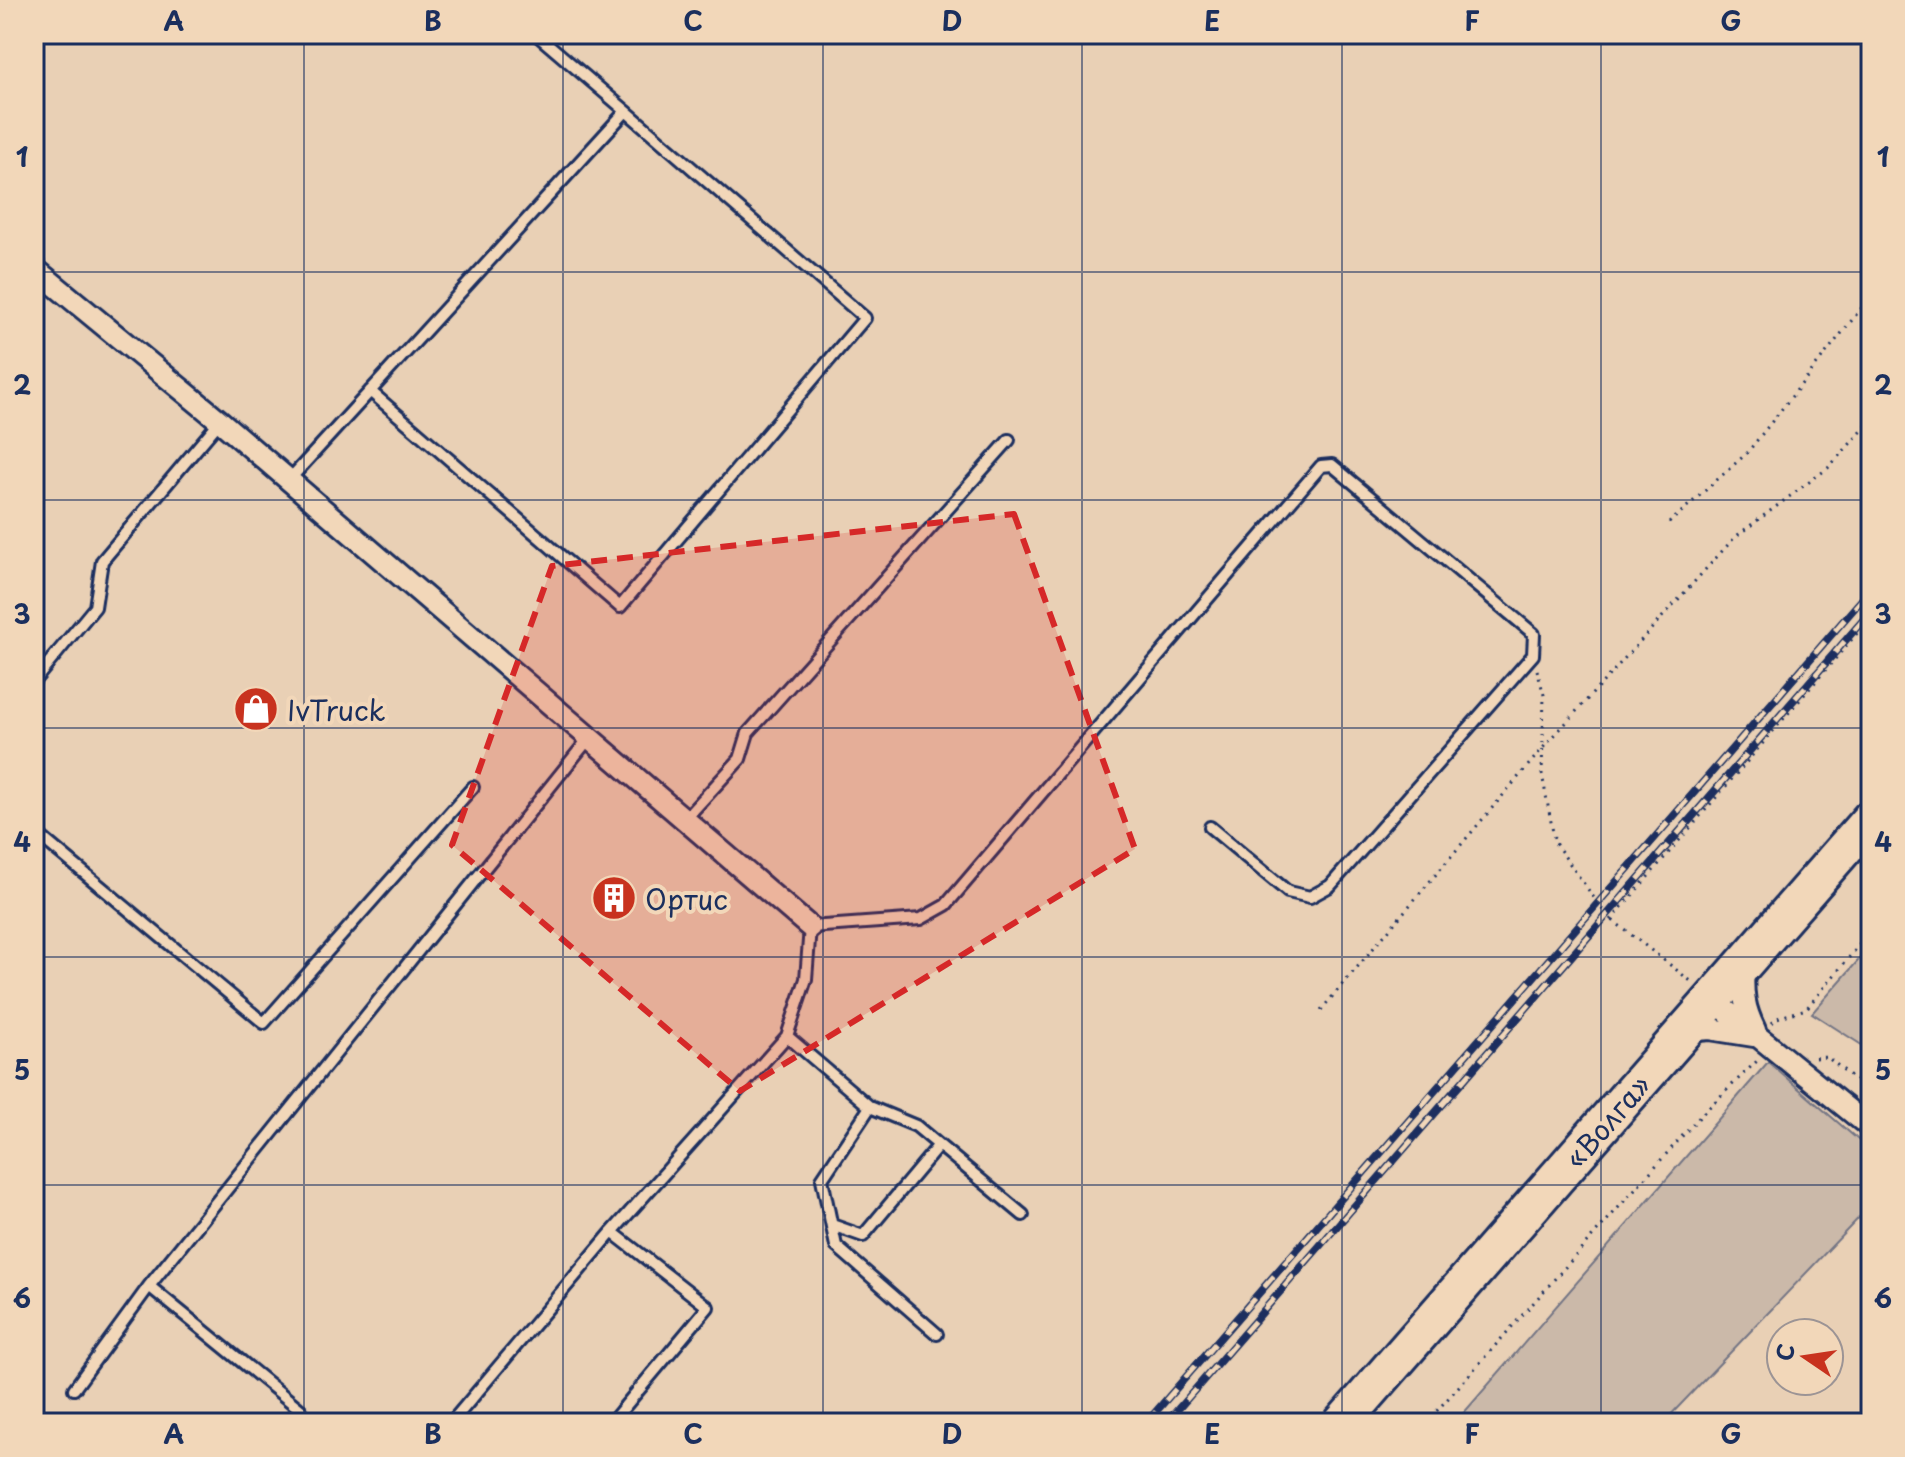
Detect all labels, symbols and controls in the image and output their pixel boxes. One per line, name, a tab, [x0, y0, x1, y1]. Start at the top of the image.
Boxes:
text: A	[164, 1, 184, 40]
text: B	[424, 1, 442, 40]
text: C	[683, 1, 703, 40]
text: D	[942, 1, 962, 40]
text: E	[1204, 1, 1220, 40]
text: F	[1464, 1, 1480, 40]
text: G	[1720, 1, 1742, 40]
text: 1	[16, 137, 28, 176]
text: 1	[1877, 137, 1889, 176]
text: 2	[13, 365, 31, 404]
text: 2	[1874, 365, 1892, 404]
text: 3	[13, 594, 31, 633]
text: 3	[1874, 594, 1892, 633]
shop icon: IvTruck	[232, 685, 280, 733]
place label: IvTruck	[287, 688, 385, 731]
text: 4	[13, 822, 31, 861]
text: 4	[1874, 822, 1892, 861]
building icon: Ортис	[590, 874, 638, 922]
place label: Ортис	[645, 877, 728, 920]
text: 5	[14, 1050, 30, 1089]
text: 5	[1875, 1050, 1891, 1089]
street label: «Волга»	[1554, 1064, 1660, 1178]
text: 6	[13, 1278, 31, 1317]
text: 6	[1874, 1278, 1892, 1317]
north arrow	[1765, 1317, 1845, 1397]
text: С	[1766, 1340, 1802, 1364]
text: A	[164, 1414, 184, 1453]
text: B	[424, 1414, 442, 1453]
text: C	[683, 1414, 703, 1453]
text: D	[942, 1414, 962, 1453]
text: E	[1204, 1414, 1220, 1453]
text: F	[1464, 1414, 1480, 1453]
text: G	[1720, 1414, 1742, 1453]

